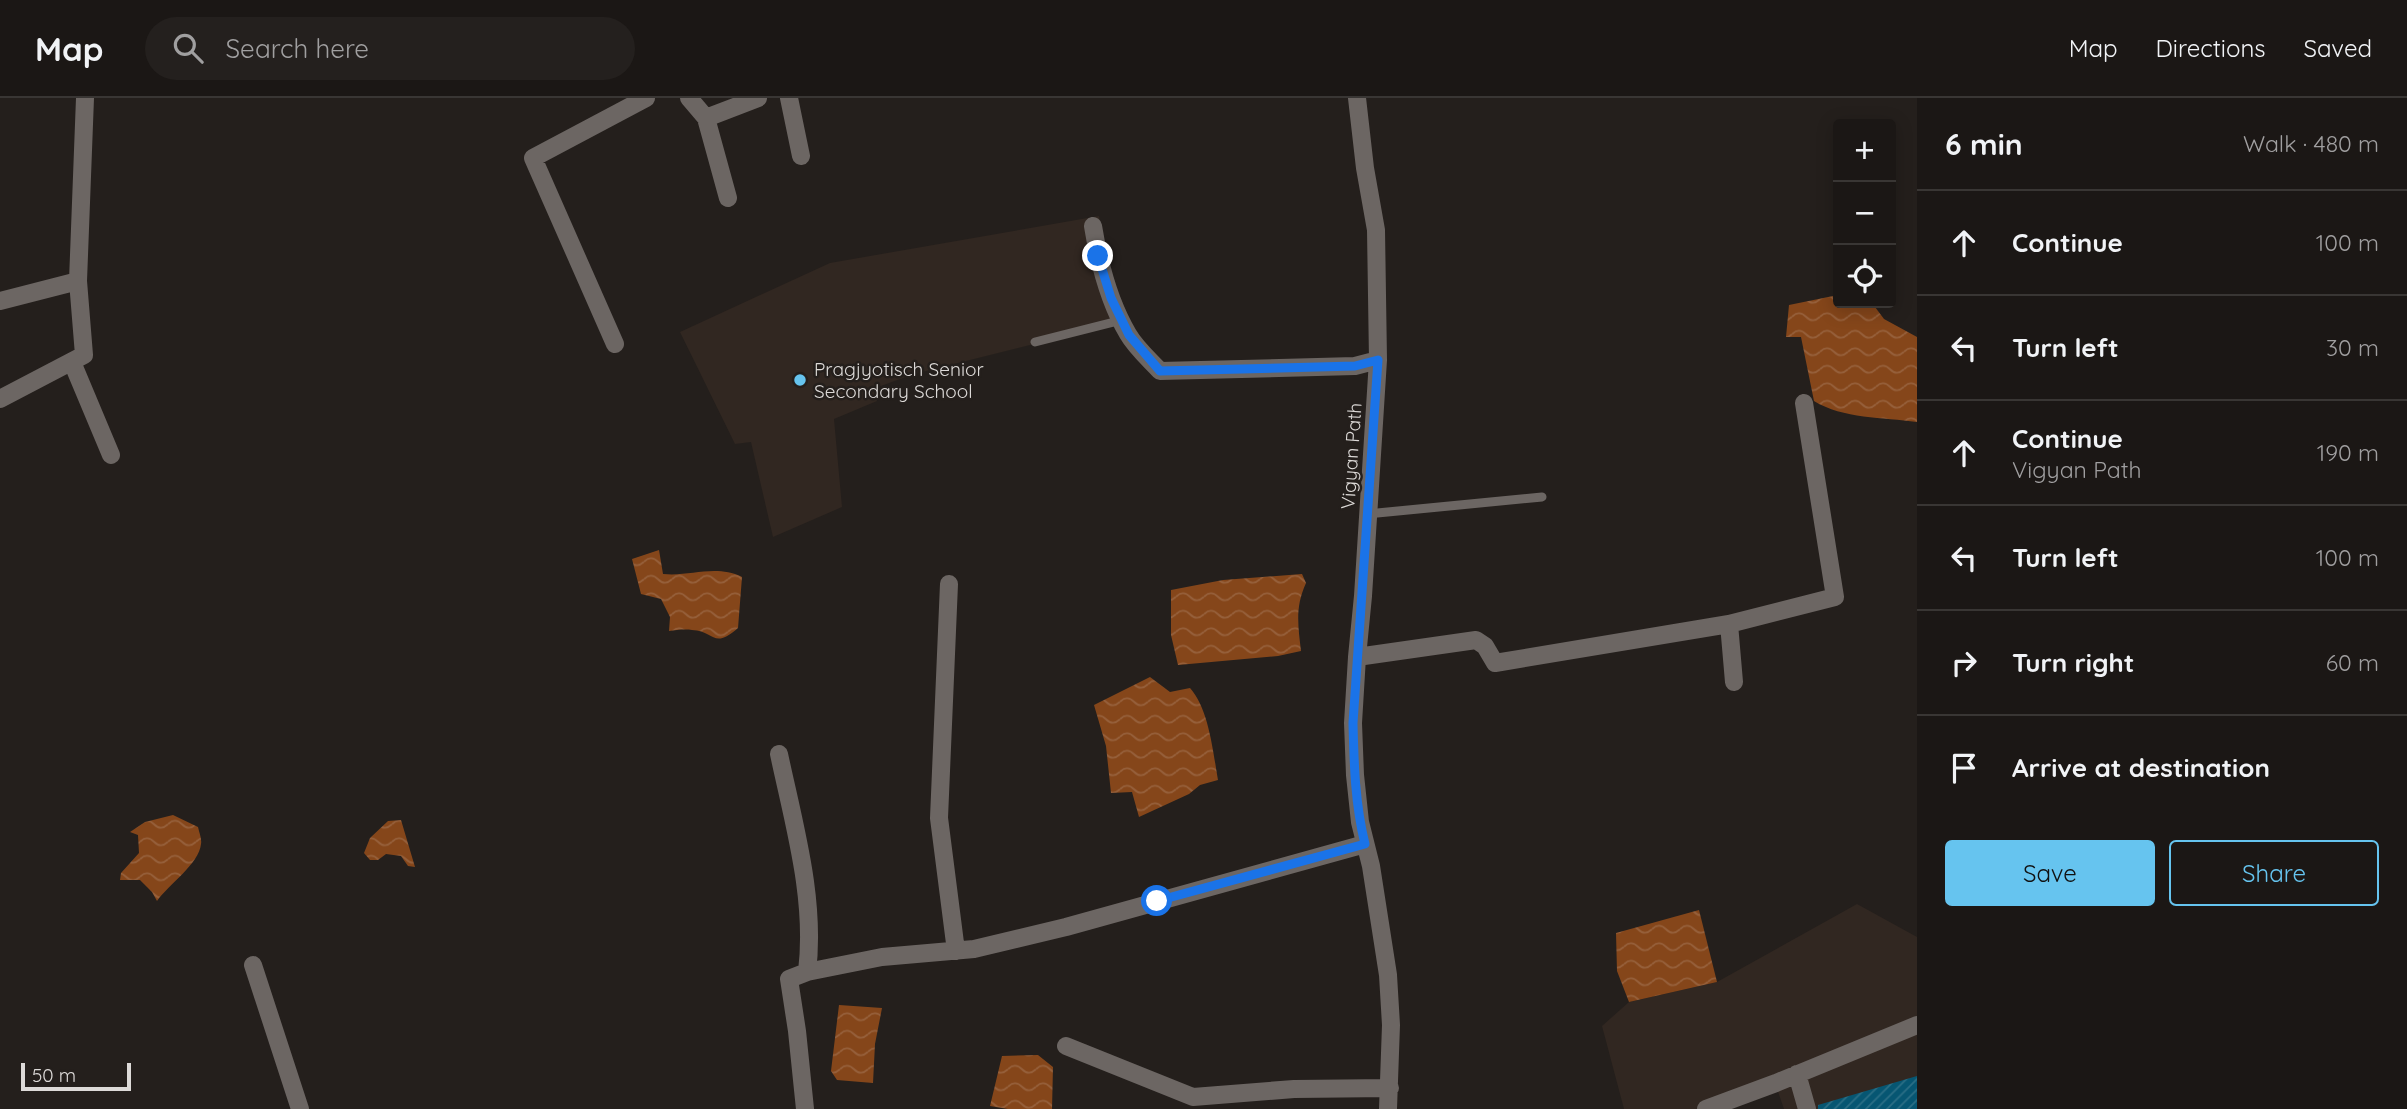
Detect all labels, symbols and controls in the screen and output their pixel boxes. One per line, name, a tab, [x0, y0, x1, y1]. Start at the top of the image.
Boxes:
search box	[145, 17, 635, 80]
text: Map	[35, 28, 103, 69]
icon: search	[169, 29, 207, 67]
text: Search here	[225, 32, 369, 65]
text: Map	[2069, 33, 2118, 63]
text: Directions	[2156, 33, 2266, 63]
text: Saved	[2304, 33, 2372, 63]
map controls	[1833, 119, 1896, 308]
button: +	[1833, 119, 1896, 182]
text: 6 min	[1945, 125, 2023, 163]
text: Walk · 480 m	[2243, 129, 2379, 158]
button: −	[1833, 182, 1896, 245]
icon: ahead	[1945, 224, 1983, 262]
text: Continue	[2012, 226, 2123, 259]
text: 100 m	[2316, 228, 2379, 257]
route end	[1082, 240, 1113, 271]
button: locate	[1833, 245, 1896, 308]
icon: left	[1945, 329, 1983, 367]
text: Turn left	[2012, 331, 2119, 364]
text: 30 m	[2326, 333, 2379, 362]
place label: Pragjyotisch Senior Secondary School	[814, 357, 984, 403]
marker: Pragjyotisch Senior Secondary School	[792, 372, 808, 388]
street label: Vigyan Path	[1335, 402, 1367, 510]
text: Continue	[2012, 422, 2123, 455]
icon: ahead	[1945, 434, 1983, 472]
text: 190 m	[2317, 438, 2379, 467]
text: Vigyan Path	[2012, 455, 2142, 484]
icon: left	[1945, 539, 1983, 577]
text: Turn left	[2012, 541, 2119, 574]
text: 100 m	[2316, 543, 2379, 572]
icon: right	[1945, 644, 1983, 682]
text: Turn right	[2012, 646, 2134, 679]
text: 60 m	[2326, 648, 2379, 677]
icon: arrive	[1945, 749, 1983, 787]
text: Arrive at destination	[2012, 751, 2270, 784]
button: Save	[1945, 840, 2155, 906]
button: Share	[2169, 840, 2379, 906]
route start	[1141, 885, 1172, 916]
scale bar	[21, 1060, 131, 1092]
text: 50 m	[32, 1063, 76, 1087]

